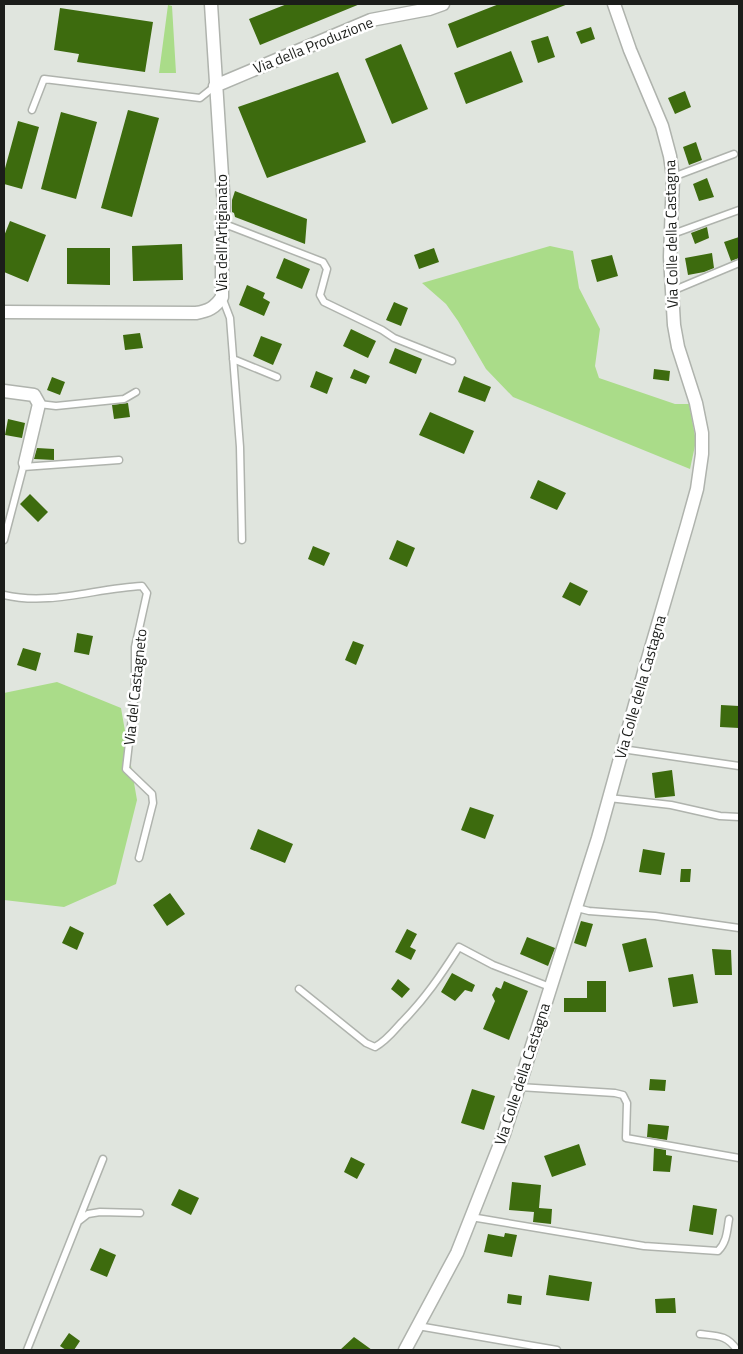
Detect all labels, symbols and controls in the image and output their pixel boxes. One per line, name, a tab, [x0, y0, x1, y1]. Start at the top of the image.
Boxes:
street label: Via della Produzione	[250, 10, 376, 80]
street label: Via Colle della Castagna	[658, 159, 684, 308]
street label: Via dell'Artigianato	[210, 174, 233, 292]
street label: Via Colle della Castagna	[608, 612, 672, 762]
street label: Via del Castagneto	[117, 628, 153, 746]
street label: Via Colle della Castagna	[488, 999, 556, 1148]

